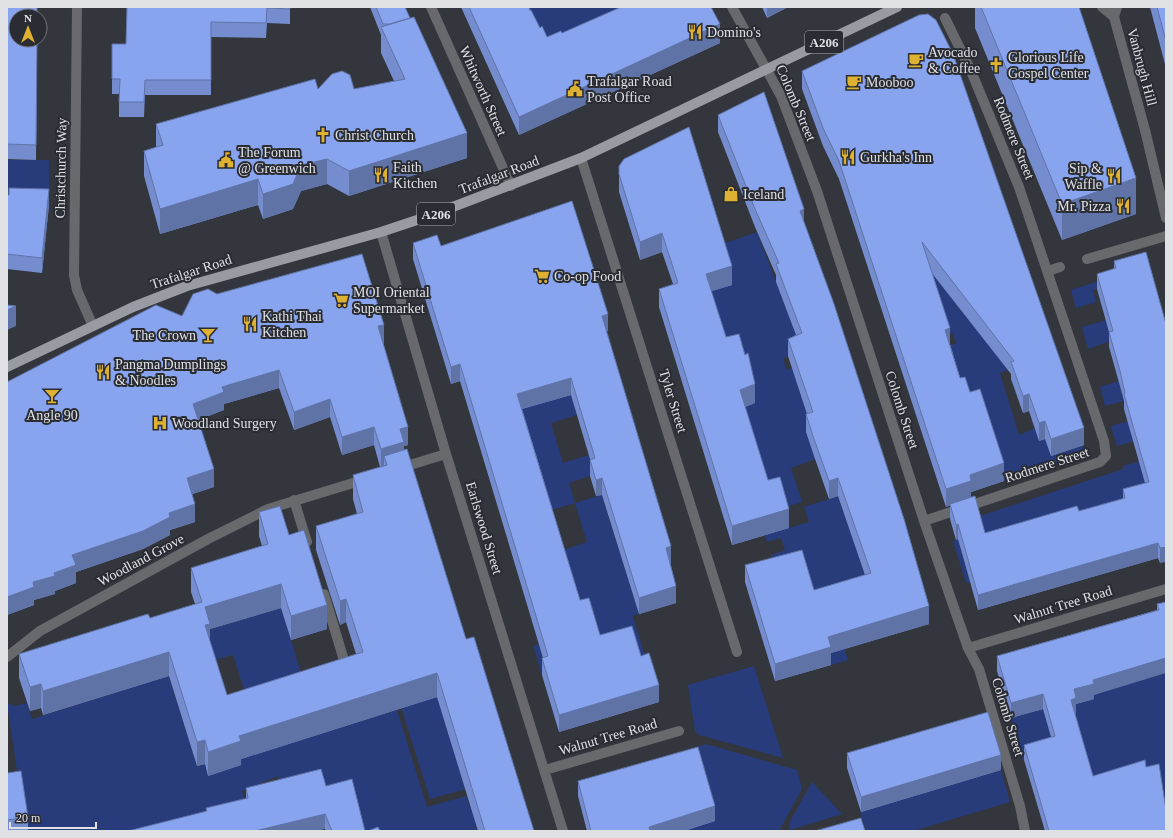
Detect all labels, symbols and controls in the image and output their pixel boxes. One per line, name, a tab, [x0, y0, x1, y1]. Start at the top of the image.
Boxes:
north arrow	[8, 8, 48, 48]
text: N	[24, 12, 32, 24]
restaurant icon: Domino's	[686, 23, 704, 41]
place label: Domino's	[707, 25, 761, 40]
street label: Vanbrugh Hill	[1124, 27, 1160, 108]
road number: A206	[805, 31, 843, 53]
street label: Whitworth Street	[456, 44, 510, 138]
place label: Avocado & Coffee	[928, 45, 980, 76]
place label: Glorious Life Gospel Center	[1008, 50, 1089, 81]
cafe icon: Avocado & Coffee	[907, 51, 925, 69]
church icon: Glorious Life Gospel Center	[987, 56, 1005, 74]
street label: Colomb Street	[773, 63, 819, 143]
cafe icon: Mooboo	[845, 73, 863, 91]
place label: Trafalgar Road Post Office	[587, 74, 672, 105]
place label: Mooboo	[866, 75, 913, 90]
public building icon: Trafalgar Road Post Office	[566, 80, 584, 98]
street label: Rodmere Street	[991, 95, 1037, 181]
street label: Christchurch Way	[53, 117, 69, 219]
church icon: Christ Church	[314, 126, 332, 144]
place label: Christ Church	[335, 128, 414, 143]
place label: The Forum @ Greenwich	[238, 145, 316, 176]
restaurant icon: Gurkha's Inn	[839, 148, 857, 166]
place label: Gurkha's Inn	[860, 150, 932, 165]
public building icon: The Forum @ Greenwich	[217, 151, 235, 169]
street label: Trafalgar Road	[457, 153, 541, 197]
place label: Faith Kitchen	[393, 160, 437, 191]
place label: Sip & Waffle	[1065, 161, 1102, 192]
restaurant icon: Faith Kitchen	[372, 166, 390, 184]
restaurant icon: Sip & Waffle	[1105, 167, 1123, 185]
shop icon: Iceland	[722, 185, 740, 203]
place label: Iceland	[743, 187, 784, 202]
restaurant icon: Mr. Pizza	[1114, 197, 1132, 215]
place label: Mr. Pizza	[1057, 199, 1112, 214]
road number: A206	[417, 203, 455, 225]
street label: Trafalgar Road	[148, 252, 234, 292]
supermarket icon: Co-op Food	[533, 267, 551, 285]
place label: Co-op Food	[554, 269, 621, 284]
place label: MOI Oriental Supermarket	[353, 285, 430, 316]
supermarket icon: MOI Oriental Supermarket	[332, 291, 350, 309]
place label: Kathi Thai Kitchen	[262, 309, 322, 340]
restaurant icon: Kathi Thai Kitchen	[241, 315, 259, 333]
bar icon: The Crown	[199, 326, 217, 344]
place label: The Crown	[133, 328, 196, 343]
place label: Pangma Dumplings & Noodles	[115, 357, 226, 388]
restaurant icon: Pangma Dumplings & Noodles	[94, 363, 112, 381]
street label: Tyler Street	[656, 367, 690, 435]
street label: Colomb Street	[882, 369, 922, 451]
bar icon: Angle 90	[43, 387, 61, 405]
place label: Angle 90	[26, 408, 78, 423]
hospital icon: Woodland Surgery	[151, 414, 169, 432]
place label: Woodland Surgery	[172, 416, 277, 431]
street label: Rodmere Street	[1003, 444, 1091, 486]
street label: Earlswood Street	[463, 480, 505, 576]
street label: Woodland Grove	[95, 531, 187, 589]
street label: Walnut Tree Road	[1012, 583, 1114, 627]
street label: Colomb Street	[989, 676, 1027, 758]
street label: Walnut Tree Road	[557, 716, 659, 758]
scale bar	[10, 804, 96, 830]
text: 20 m	[16, 811, 41, 825]

